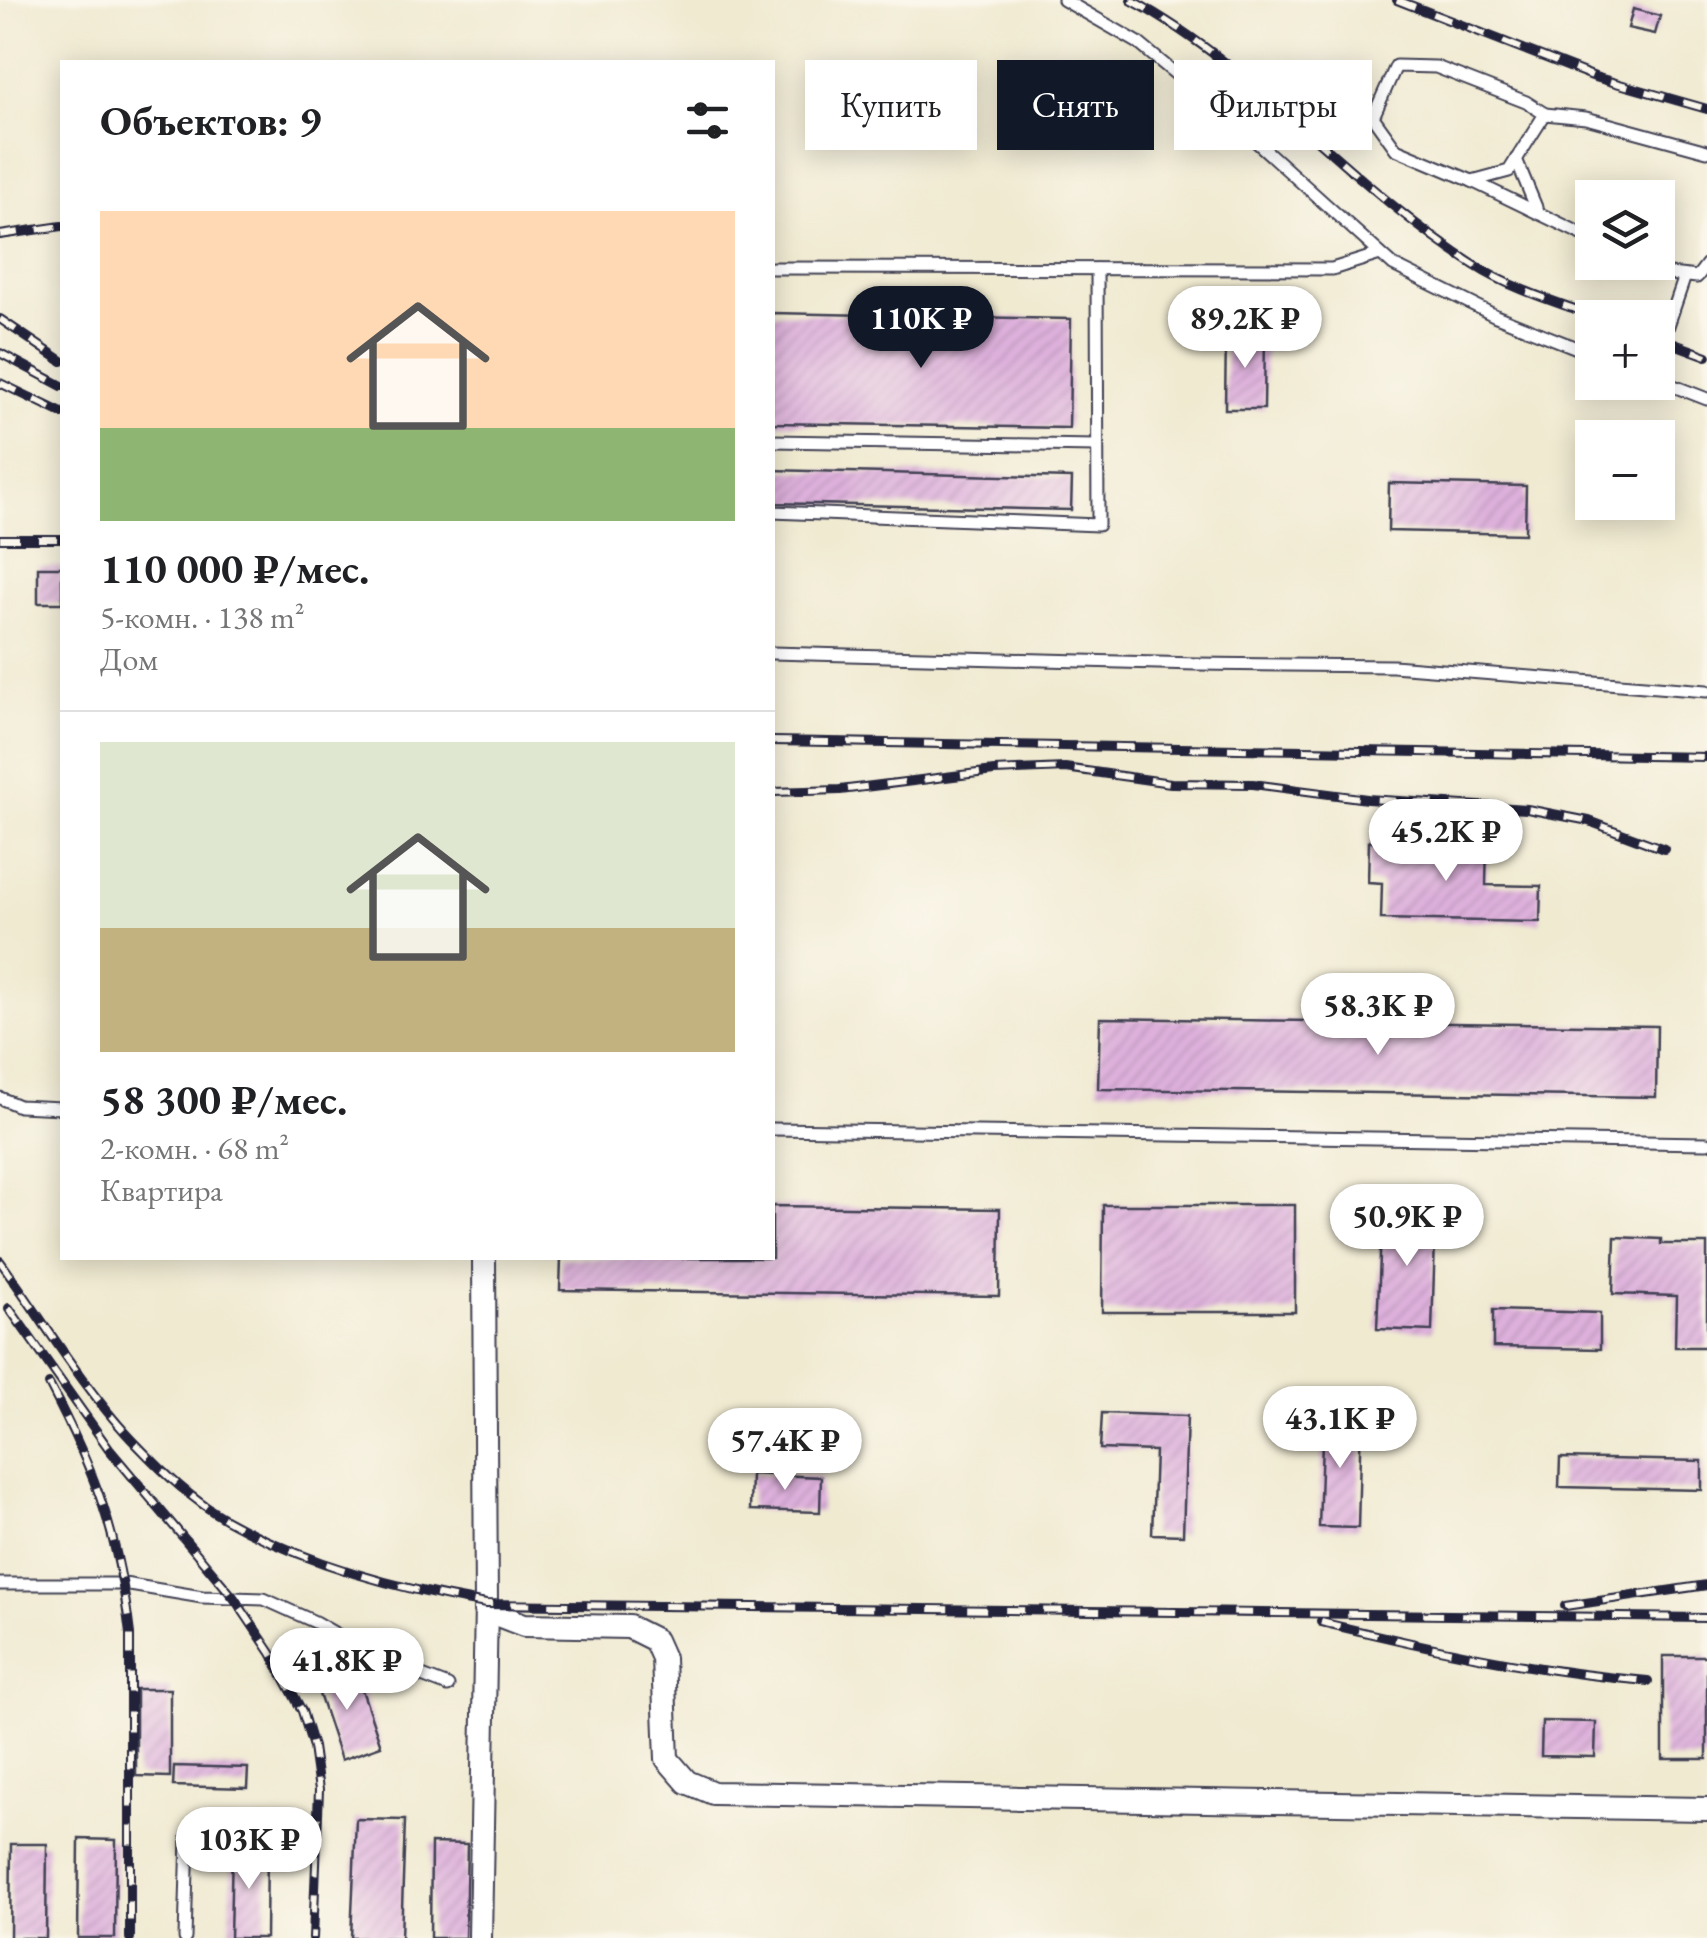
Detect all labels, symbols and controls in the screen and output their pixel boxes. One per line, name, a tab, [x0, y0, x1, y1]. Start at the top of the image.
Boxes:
chip: Купить	[805, 60, 977, 150]
chip: Снять	[997, 60, 1154, 150]
chip: Фильтры	[1174, 60, 1372, 150]
text: Объектов: 9	[100, 93, 321, 148]
icon: filters	[680, 93, 735, 148]
map controls	[1575, 180, 1675, 520]
button: layers	[1575, 180, 1675, 280]
icon: home	[328, 276, 508, 456]
pin: 110K ₽	[840, 286, 1002, 371]
pin: 89.2K ₽	[1153, 286, 1337, 371]
text: 110K ₽	[870, 297, 972, 339]
text: 89.2K ₽	[1190, 297, 1300, 339]
button: +	[1575, 300, 1675, 400]
button: −	[1575, 420, 1675, 520]
text: 110 000 ₽/мес.	[100, 541, 369, 596]
text: 5-комн. · 138 m²	[100, 596, 305, 638]
text: Дом	[100, 638, 158, 680]
pin: 45.2K ₽	[1354, 799, 1538, 884]
icon: home	[328, 807, 508, 987]
text: 45.2K ₽	[1391, 810, 1501, 852]
pin: 58.3K ₽	[1286, 973, 1470, 1058]
text: 58.3K ₽	[1323, 984, 1433, 1026]
text: 58 300 ₽/мес.	[100, 1072, 347, 1127]
text: 2-комн. · 68 m²	[100, 1127, 289, 1169]
text: Квартира	[100, 1169, 223, 1211]
pin: 50.9K ₽	[1315, 1184, 1499, 1269]
text: 50.9K ₽	[1352, 1195, 1462, 1237]
pin: 43.1K ₽	[1248, 1386, 1432, 1471]
text: 43.1K ₽	[1285, 1397, 1395, 1439]
pin: 57.4K ₽	[693, 1408, 877, 1493]
text: 57.4K ₽	[730, 1419, 840, 1461]
pin: 41.8K ₽	[255, 1628, 439, 1713]
text: 41.8K ₽	[292, 1639, 402, 1681]
pin: 103K ₽	[168, 1807, 330, 1892]
text: 103K ₽	[198, 1818, 300, 1860]

